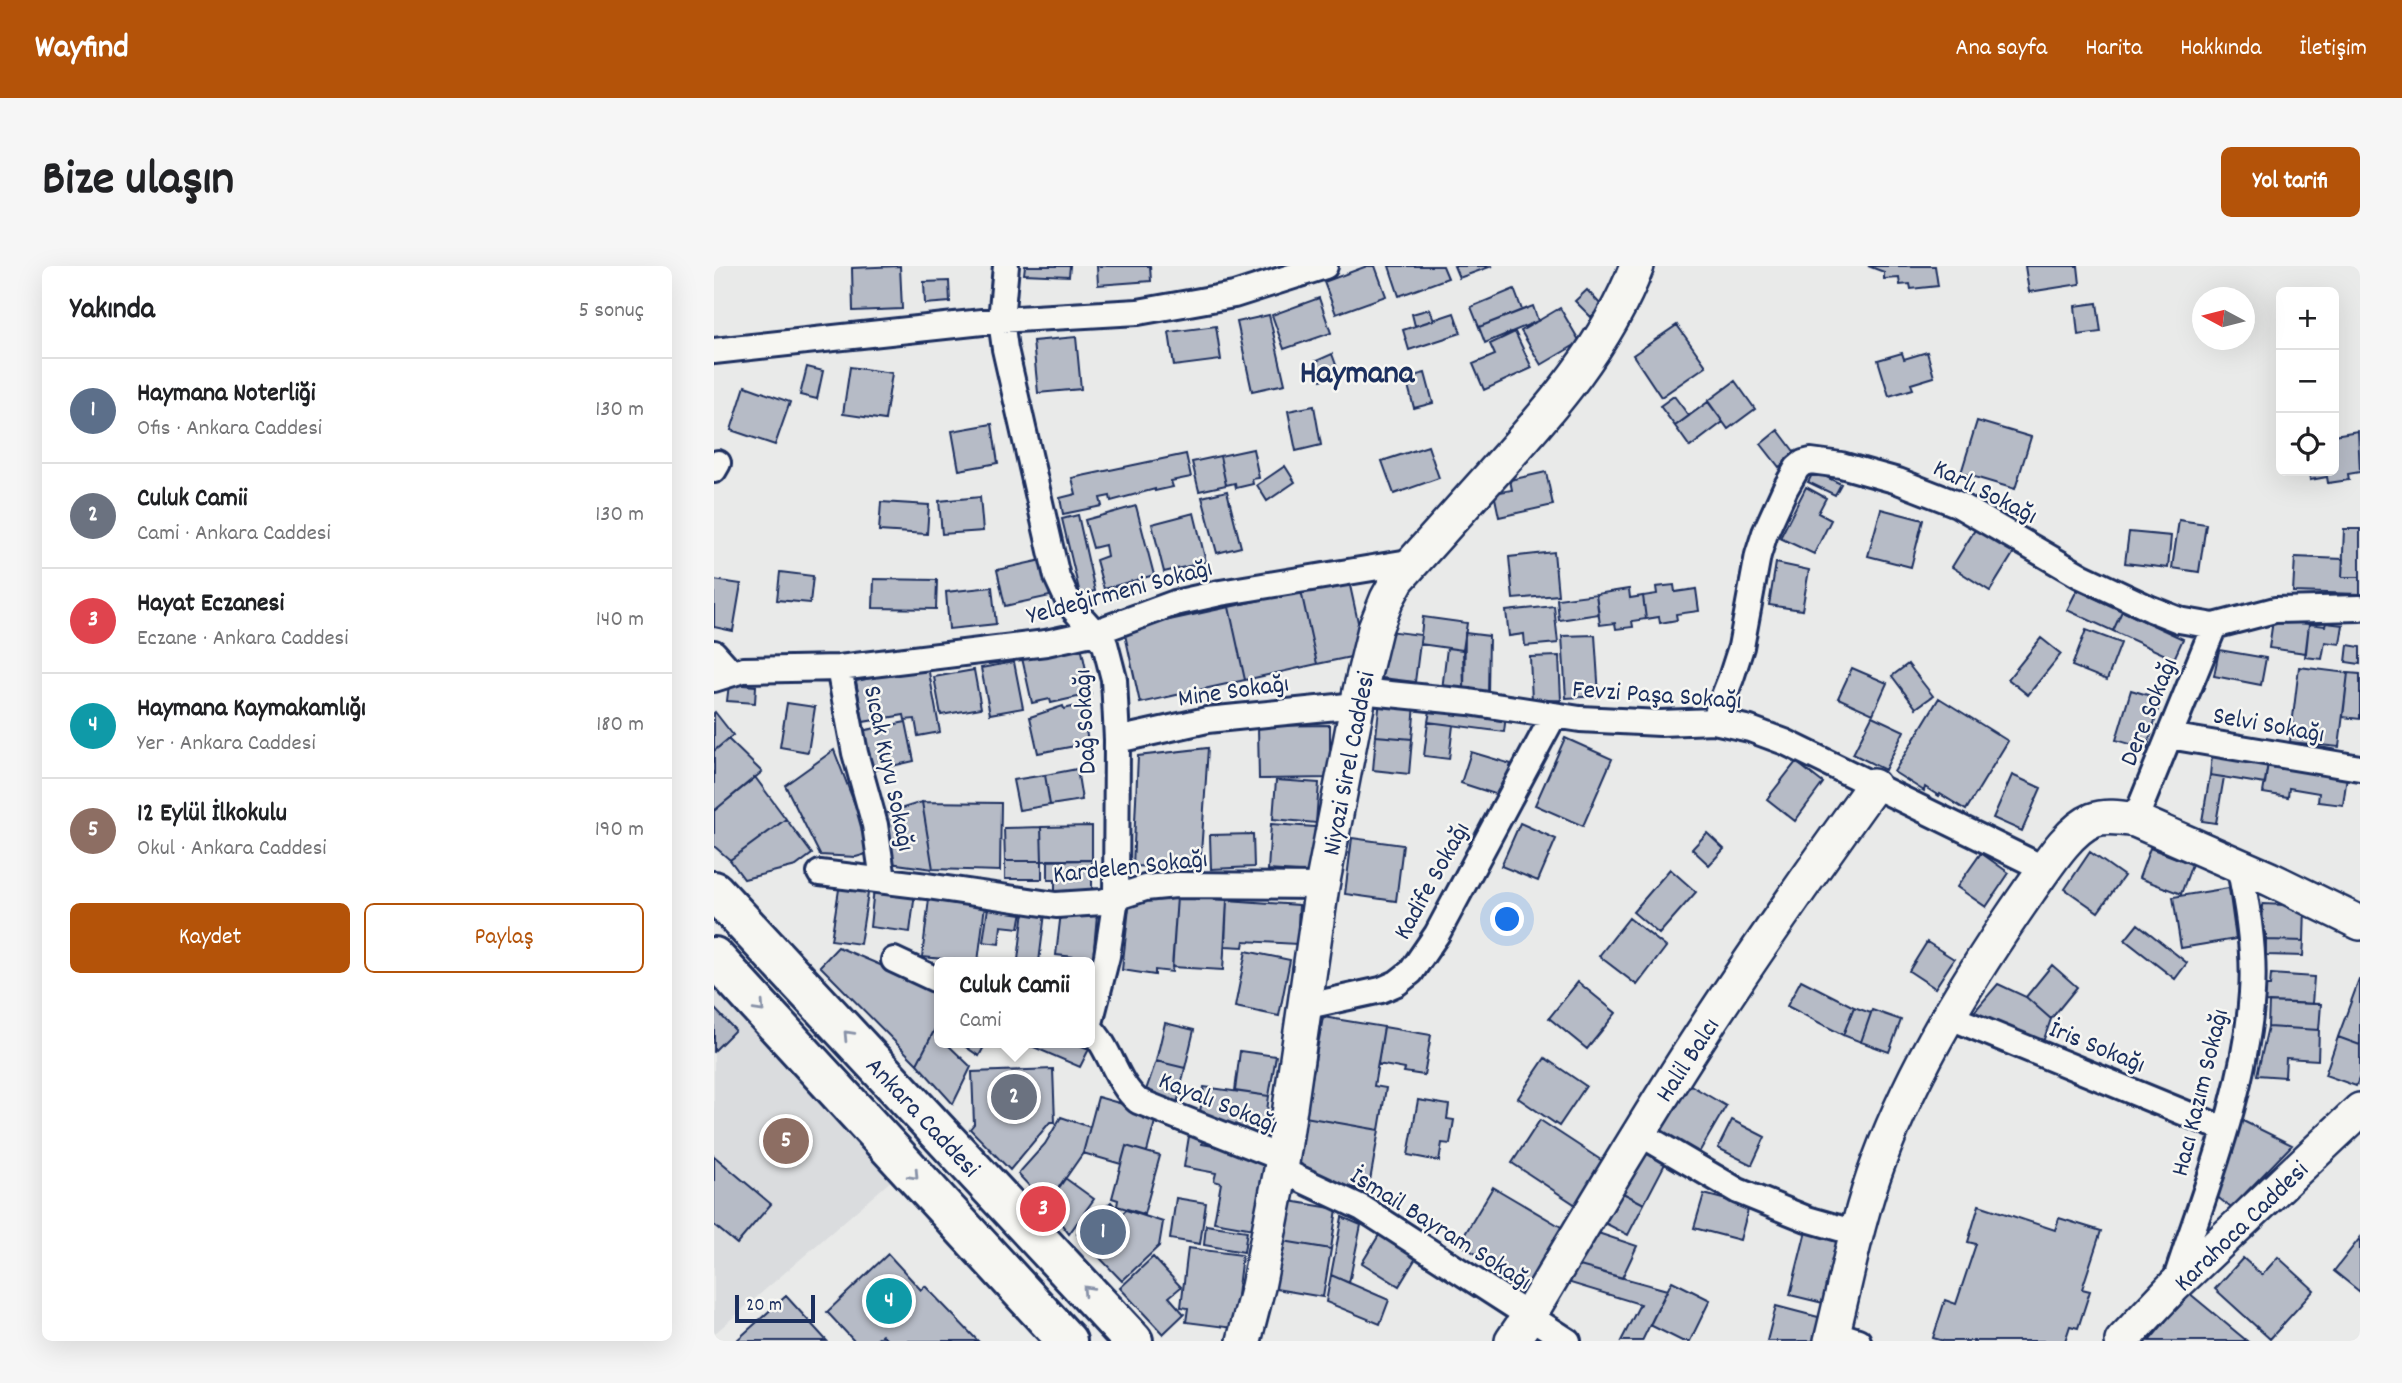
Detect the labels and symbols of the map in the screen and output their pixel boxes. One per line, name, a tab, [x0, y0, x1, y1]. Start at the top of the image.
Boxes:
north arrow	[2192, 287, 2255, 350]
district label: Haymana	[1300, 352, 1416, 399]
street label: Karlı Sokağı	[1926, 451, 2043, 535]
street label: Yeldeğirmeni Sokağı	[1023, 551, 1217, 636]
street label: Dere Sokağı	[2112, 653, 2189, 772]
street label: Mine Sokağı	[1176, 666, 1291, 719]
street label: Dağ Sokağı	[1065, 668, 1108, 775]
street label: Niyazi Sirel Caddesi	[1314, 668, 1386, 859]
street label: Fevzi Paşa Sokağı	[1571, 672, 1743, 721]
street label: Sıcak Kuyu Sokağı	[852, 682, 923, 855]
street label: Selvi Sokağı	[2210, 698, 2327, 754]
street label: Kadife Sokağı	[1385, 816, 1481, 947]
street label: Kardelen Sokağı	[1051, 842, 1209, 895]
your location	[1490, 902, 1524, 936]
one-way arrow	[752, 1000, 765, 1013]
street label: Hacı Kazım Sokağı	[2163, 1005, 2240, 1181]
street label: Halil Balcı	[1648, 1011, 1730, 1111]
street label: İris Sokağı	[2043, 1012, 2150, 1084]
one-way arrow	[844, 1030, 856, 1043]
street label: Ankara Caddesi	[856, 1050, 987, 1187]
street label: Kayalı Sokağı	[1152, 1064, 1283, 1145]
pin: 2	[991, 1071, 1037, 1123]
pin: 5	[763, 1115, 809, 1167]
street label: Karahoca Caddesi	[2167, 1153, 2318, 1302]
street label: İsmail Bayram Sokağı	[1342, 1159, 1538, 1301]
one-way arrow	[906, 1167, 919, 1180]
pin: 3	[1020, 1183, 1066, 1235]
pin: 1	[1080, 1206, 1126, 1258]
pin: 4	[866, 1275, 912, 1327]
one-way arrow	[1083, 1285, 1095, 1298]
scale bar	[735, 1292, 816, 1324]

